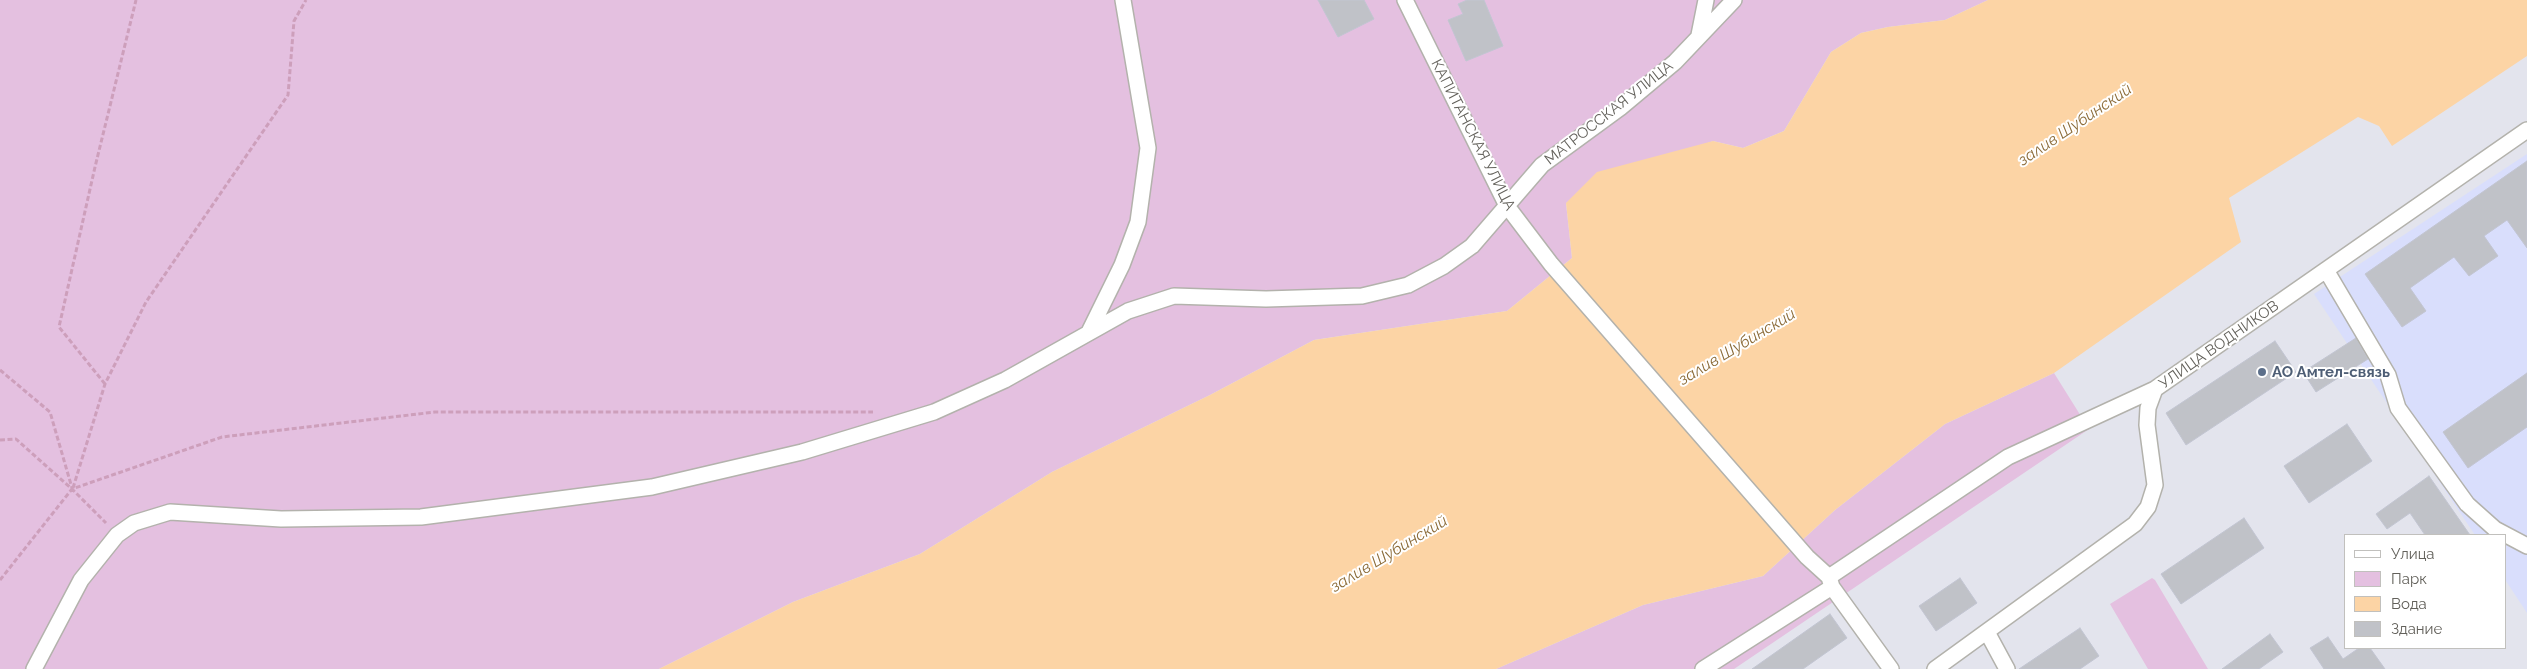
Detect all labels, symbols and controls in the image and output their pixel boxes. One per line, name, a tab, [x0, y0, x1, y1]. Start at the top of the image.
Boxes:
street label: КАПИТАНСКАЯ УЛИЦА	[1427, 56, 1519, 214]
street label: МАТРОССКАЯ УЛИЦА	[1541, 57, 1677, 169]
water label: залив Шубинский	[2014, 80, 2136, 170]
street label: УЛИЦА ВОДНИКОВ	[2156, 297, 2282, 393]
water label: залив Шубинский	[1675, 304, 1799, 390]
place label: АО Амтел-связь	[2272, 363, 2390, 381]
marker: АО Амтел-связь	[2256, 366, 2268, 378]
water label: залив Шубинский	[1327, 511, 1451, 597]
legend	[2344, 534, 2507, 649]
text: Улица	[2391, 545, 2435, 563]
text: Парк	[2391, 570, 2427, 588]
text: Вода	[2391, 595, 2427, 613]
text: Здание	[2391, 620, 2442, 638]

